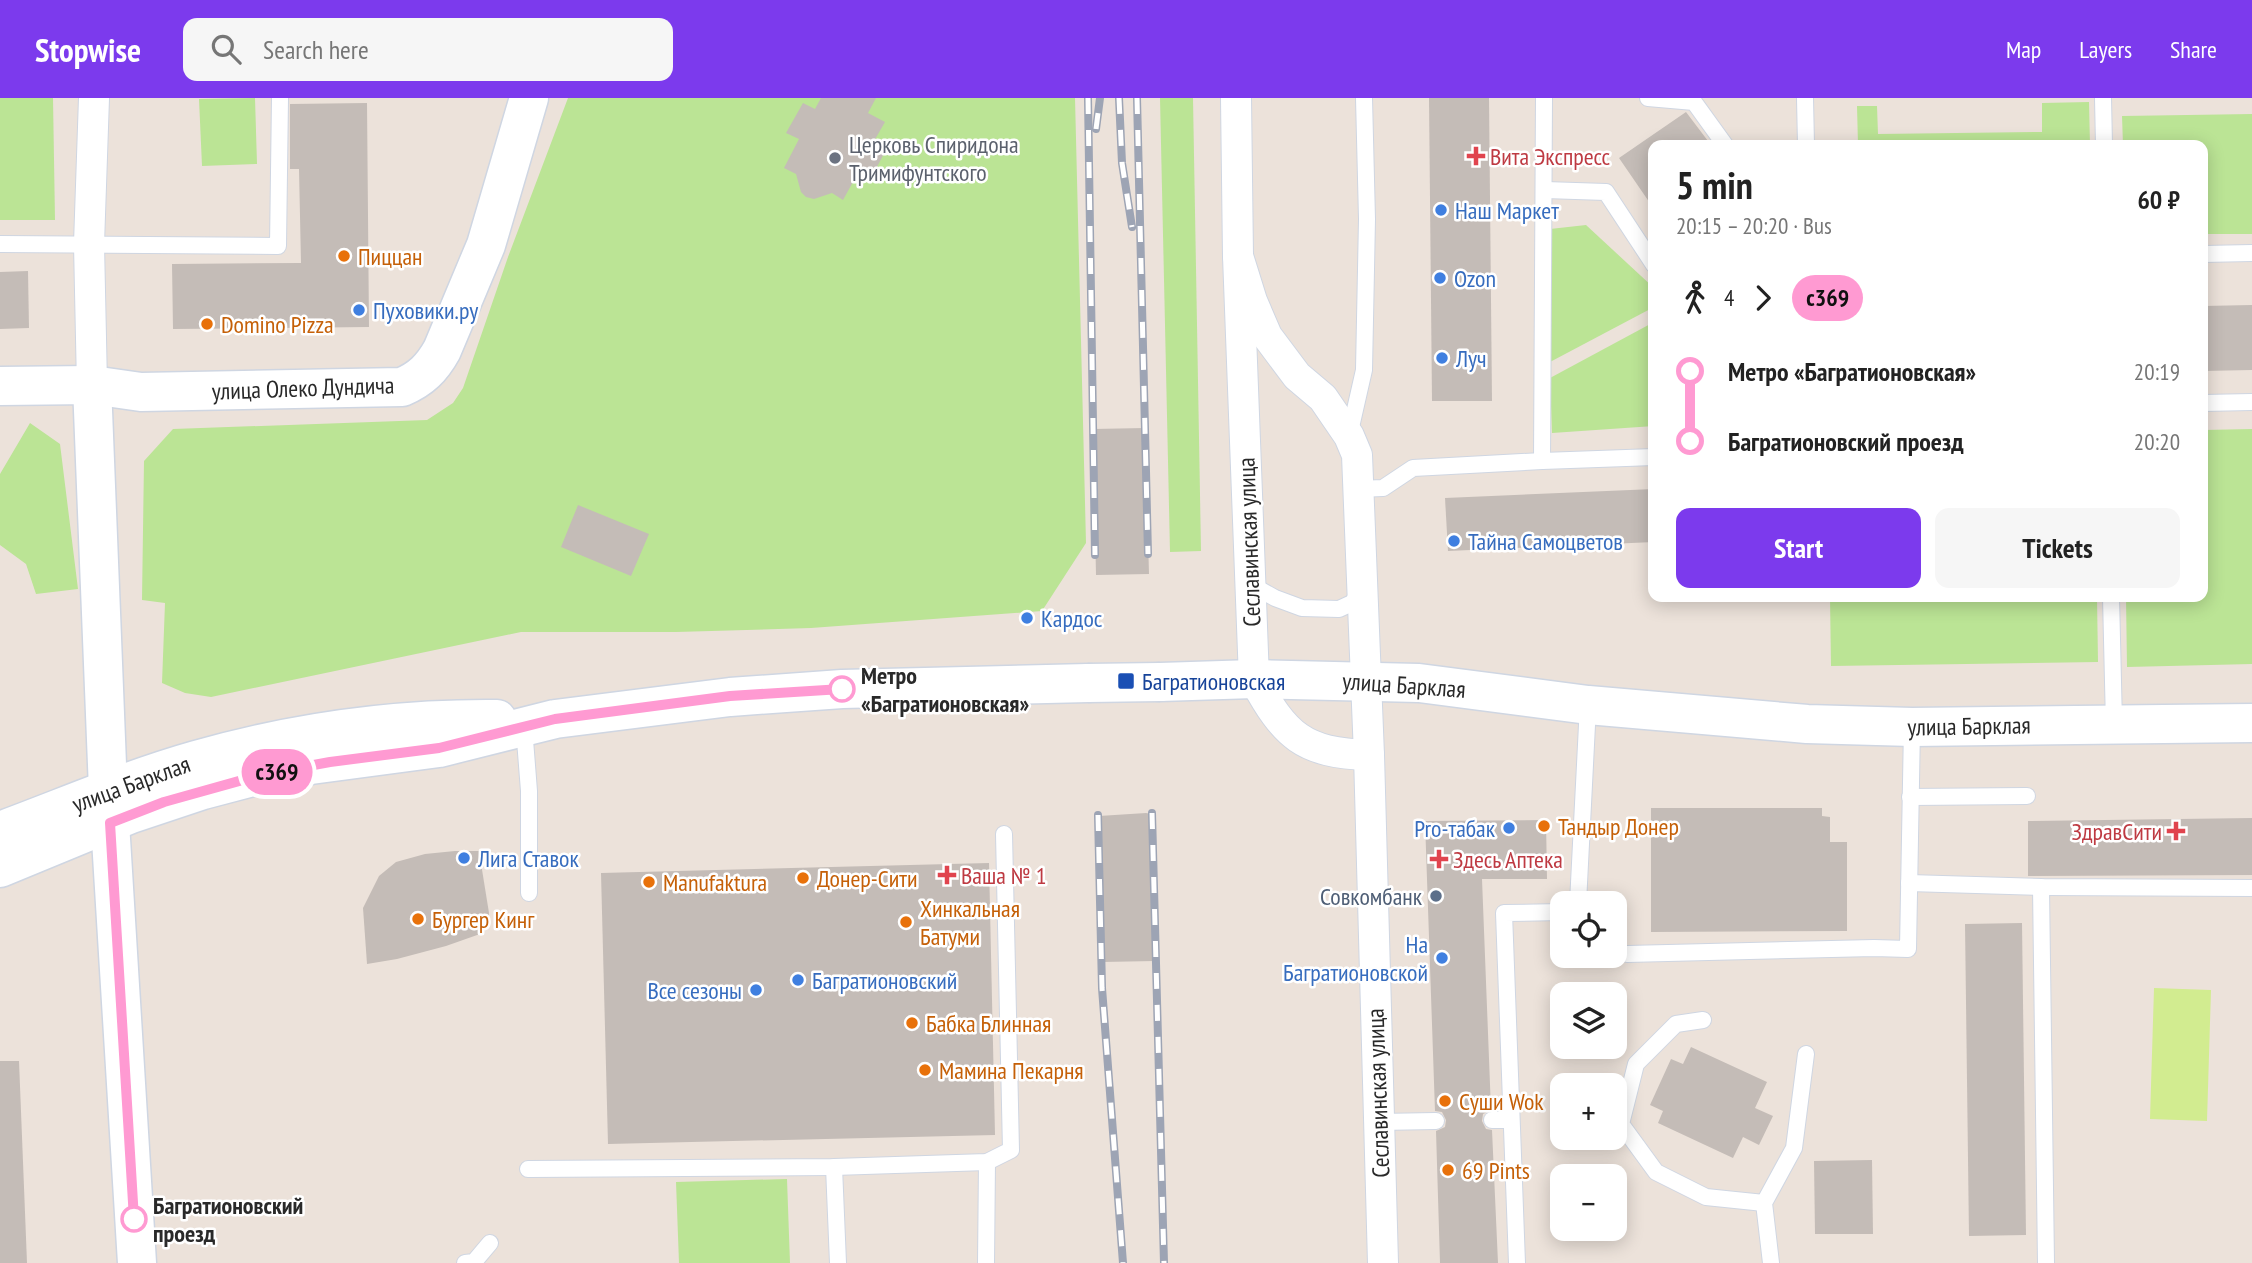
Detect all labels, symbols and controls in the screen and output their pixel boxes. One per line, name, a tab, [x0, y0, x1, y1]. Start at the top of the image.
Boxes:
search box	[183, 18, 673, 81]
text: Stopwise	[35, 28, 141, 71]
icon: search	[207, 30, 245, 68]
text: Search here	[263, 33, 369, 66]
text: Map	[2006, 34, 2041, 65]
text: Layers	[2079, 34, 2132, 65]
text: Share	[2170, 34, 2217, 65]
place label: Церковь Спиридона Тримифунтского	[849, 129, 1019, 188]
place label: Вита Экспресс	[1490, 141, 1611, 172]
marker: Вита Экспресс	[1468, 148, 1484, 164]
marker: Церковь Спиридона Тримифунтского	[827, 150, 843, 166]
text: 5 min	[1676, 160, 1753, 209]
text: 60 ₽	[2137, 183, 2180, 216]
place label: Наш Маркет	[1455, 195, 1559, 226]
marker: Наш Маркет	[1433, 202, 1449, 218]
text: 20:15 – 20:20 · Bus	[1676, 211, 1832, 240]
place label: Пиццан	[358, 241, 422, 272]
marker: Пиццан	[336, 248, 352, 264]
place label: Ozon	[1454, 263, 1496, 294]
marker: Ozon	[1432, 270, 1448, 286]
icon: walk	[1676, 279, 1714, 317]
icon: forward	[1744, 279, 1782, 317]
text: с369	[1806, 282, 1849, 313]
text: 4	[1724, 283, 1734, 312]
place label: Пуховики.ру	[373, 295, 478, 326]
marker: Пуховики.ру	[351, 302, 367, 318]
place label: Domino Pizza	[221, 309, 334, 340]
marker: Domino Pizza	[199, 316, 215, 332]
place label: Луч	[1455, 343, 1487, 374]
marker: Луч	[1434, 350, 1450, 366]
text: Метро «Багратионовская»	[1728, 355, 1976, 388]
text: 20:19	[2134, 357, 2180, 386]
street label: улица Олеко Дундича	[211, 369, 395, 407]
text: Багратионовский проезд	[1728, 425, 1964, 458]
text: 20:20	[2134, 427, 2180, 456]
street label: Сеславинская улица	[1231, 457, 1267, 627]
button: Start	[1676, 508, 1921, 588]
button: Tickets	[1935, 508, 2180, 588]
place label: Тайна Самоцветов	[1468, 526, 1623, 557]
marker: Тайна Самоцветов	[1446, 533, 1462, 549]
place label: Кардос	[1041, 603, 1103, 634]
marker: Кардос	[1019, 610, 1035, 626]
place label: Метро «Багратионовская»	[861, 660, 1029, 719]
street label: улица Барклая	[1341, 665, 1467, 705]
place label: Багратионовская	[1142, 666, 1285, 697]
marker: Багратионовская	[1116, 671, 1136, 691]
marker: Метро «Багратионовская»	[829, 676, 855, 702]
street label: улица Барклая	[1907, 709, 2031, 743]
street label: улица Барклая	[68, 748, 194, 820]
line badge: с369	[228, 749, 326, 795]
text: с369	[256, 756, 298, 787]
place label: Тандыр Донер	[1558, 811, 1679, 842]
place label: Pro-табак	[1414, 813, 1496, 844]
place label: ЗдравСити	[2072, 816, 2162, 847]
marker: Тандыр Донер	[1536, 818, 1552, 834]
marker: Pro-табак	[1501, 820, 1517, 836]
marker: ЗдравСити	[2168, 823, 2184, 839]
place label: Лига Ставок	[477, 843, 579, 874]
place label: Здесь Аптека	[1453, 844, 1563, 875]
marker: Лига Ставок	[456, 850, 472, 866]
marker: Здесь Аптека	[1431, 851, 1447, 867]
place label: Ваша № 1	[961, 860, 1047, 891]
place label: Донер-Сити	[817, 863, 917, 894]
place label: Manufaktura	[663, 867, 767, 898]
marker: Ваша № 1	[939, 867, 955, 883]
marker: Донер-Сити	[795, 870, 811, 886]
marker: Manufaktura	[641, 874, 657, 890]
place label: Совкомбанк	[1320, 881, 1423, 912]
marker: Совкомбанк	[1428, 888, 1444, 904]
map controls	[1550, 891, 1627, 1241]
button: locate	[1550, 891, 1627, 968]
place label: Хинкальная Батуми	[920, 893, 1020, 952]
place label: Бургер Кинг	[432, 904, 535, 935]
marker: Бургер Кинг	[410, 911, 426, 927]
marker: Хинкальная Батуми	[898, 914, 914, 930]
place label: На Багратионовской	[1283, 929, 1428, 988]
marker: На Багратионовской	[1434, 950, 1450, 966]
place label: Багратионовский	[812, 965, 957, 996]
marker: Багратионовский	[790, 972, 806, 988]
place label: Все сезоны	[647, 975, 742, 1006]
marker: Все сезоны	[748, 982, 764, 998]
button: layers	[1550, 982, 1627, 1059]
place label: Бабка Блинная	[926, 1008, 1051, 1039]
street label: Сеславинская улица	[1360, 1008, 1396, 1178]
marker: Бабка Блинная	[904, 1015, 920, 1031]
place label: Мамина Пекарня	[939, 1055, 1084, 1086]
marker: Мамина Пекарня	[917, 1062, 933, 1078]
button: +	[1550, 1073, 1627, 1150]
place label: Суши Wok	[1459, 1086, 1544, 1117]
marker: Суши Wok	[1437, 1093, 1453, 1109]
place label: 69 Pints	[1462, 1155, 1530, 1186]
marker: 69 Pints	[1440, 1162, 1456, 1178]
button: −	[1550, 1164, 1627, 1241]
place label: Багратионовский проезд	[153, 1190, 303, 1249]
marker: Багратионовский проезд	[121, 1206, 147, 1232]

